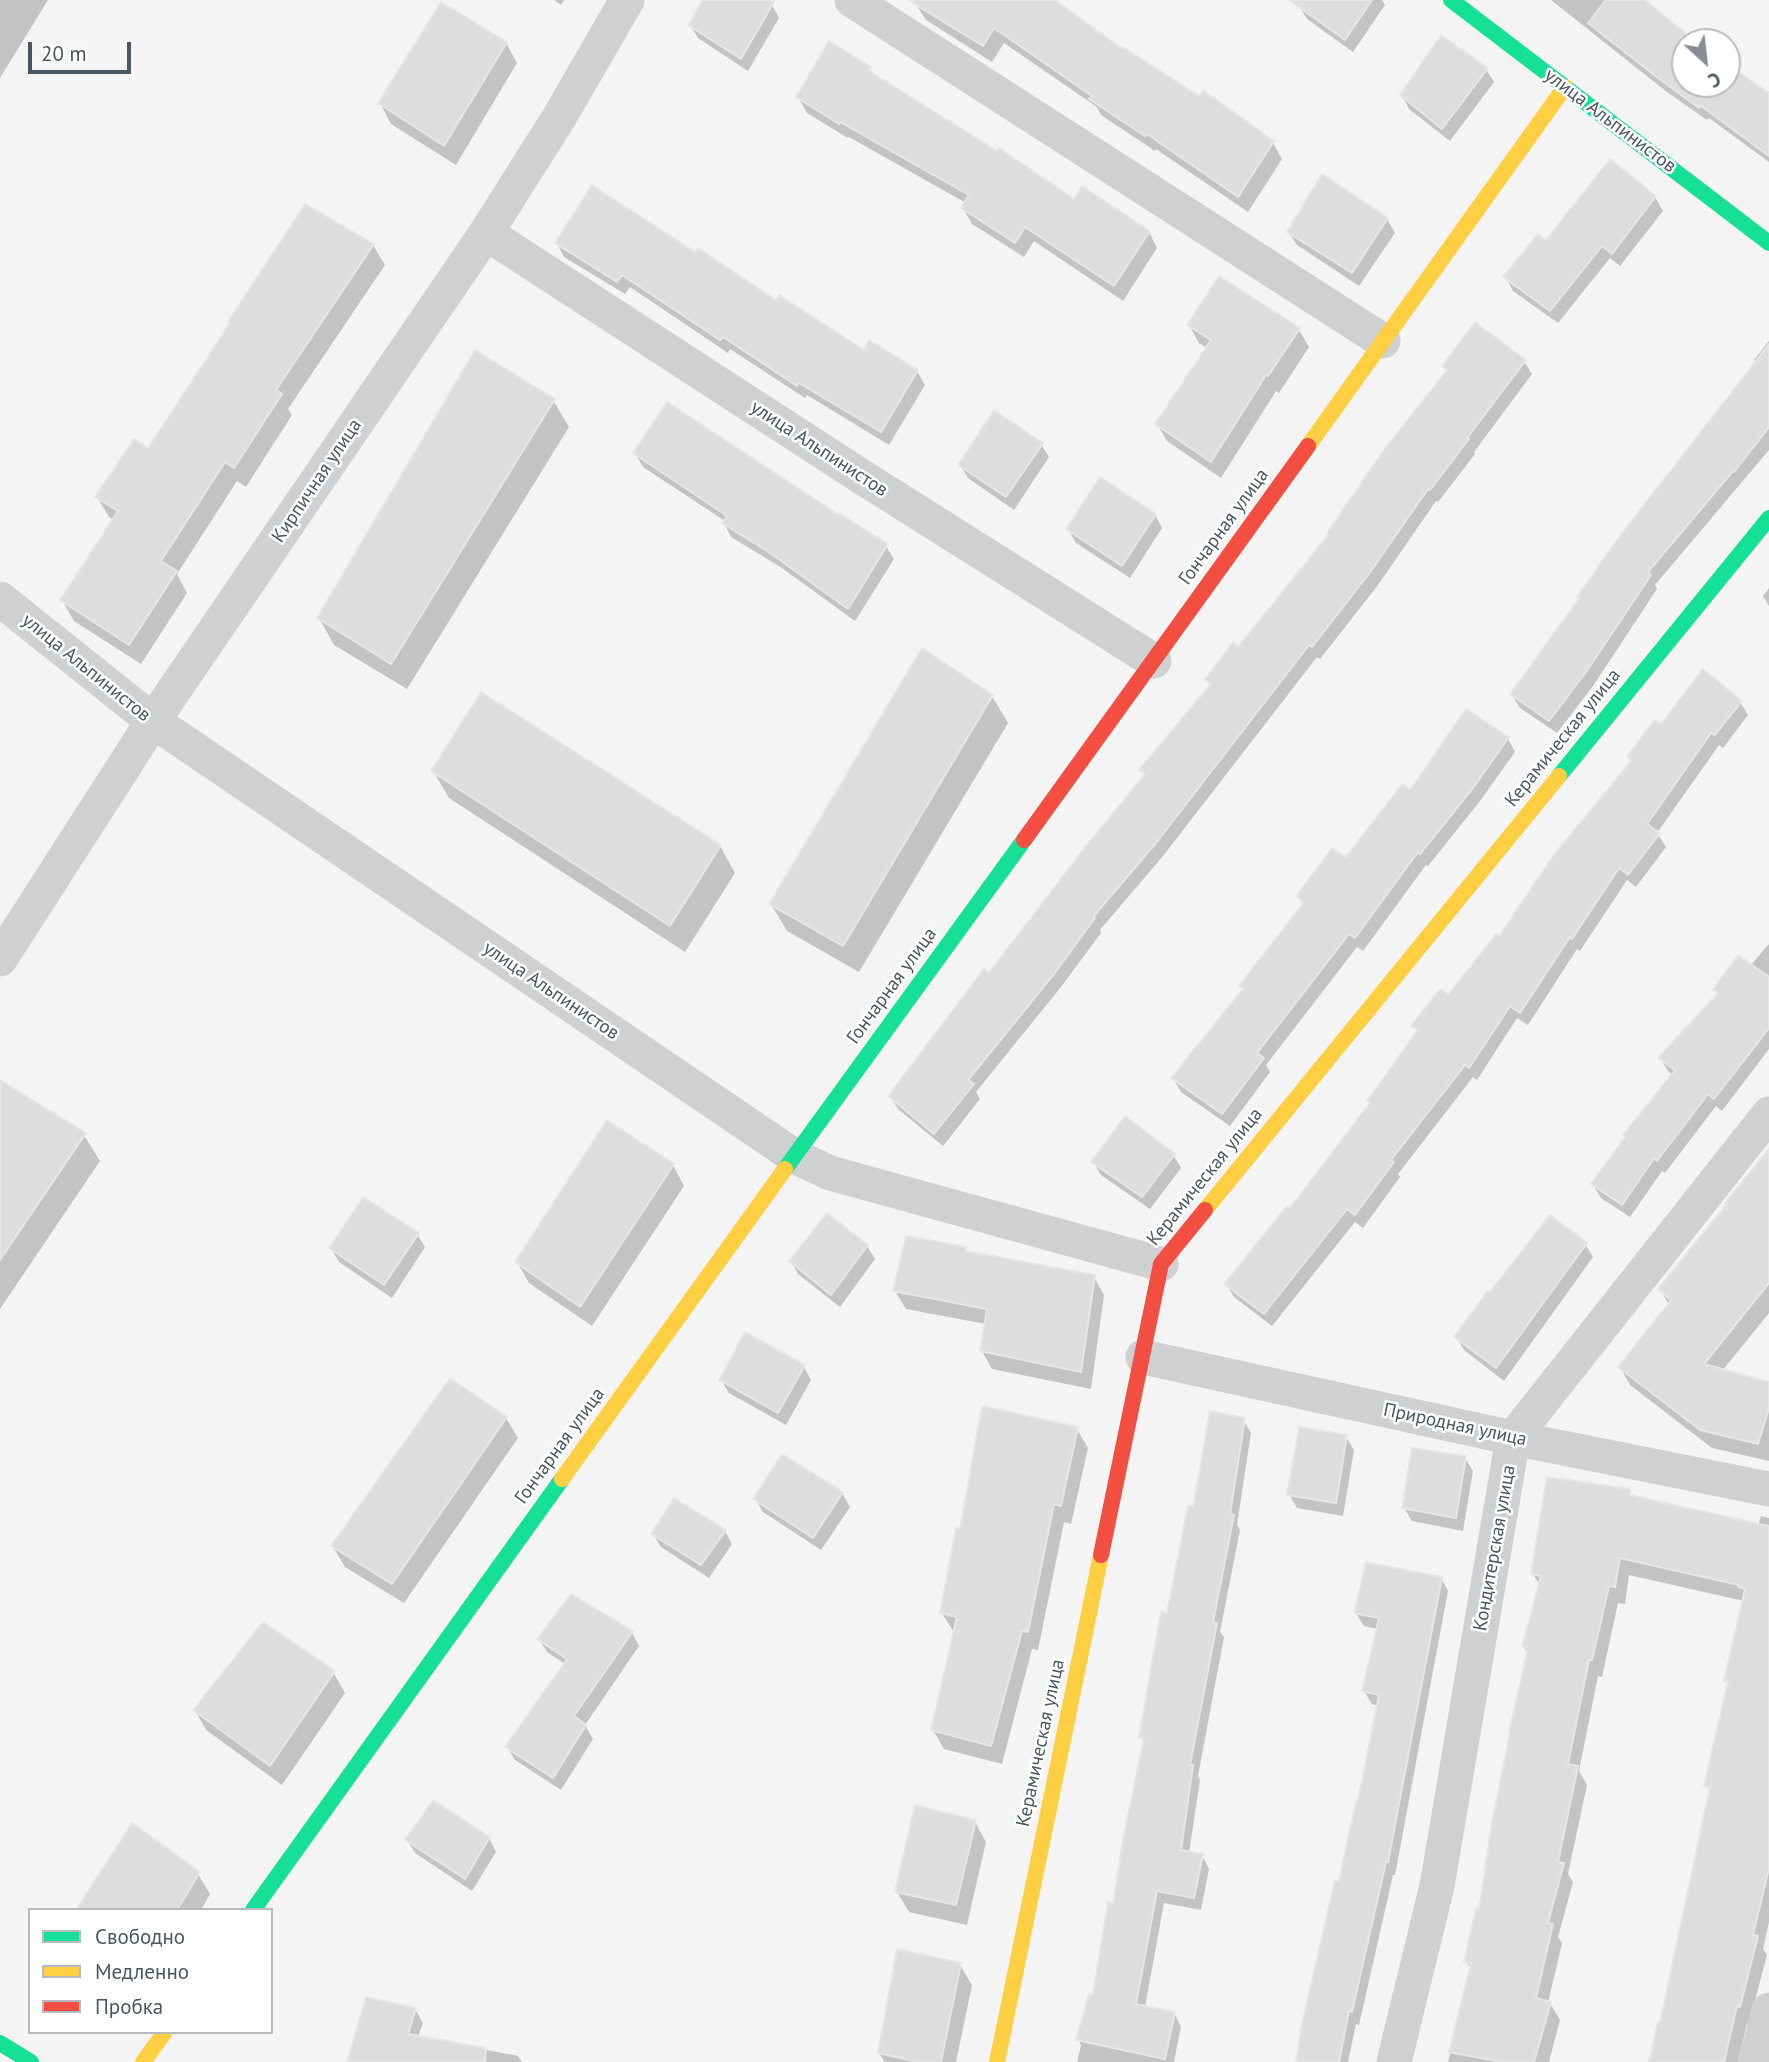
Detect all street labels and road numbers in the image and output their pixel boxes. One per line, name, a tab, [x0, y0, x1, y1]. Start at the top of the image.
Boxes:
street label: улица Альпинистов	[1540, 64, 1680, 178]
street label: улица Альпинистов	[746, 396, 892, 502]
street label: Кирпичная улица	[267, 415, 367, 547]
street label: Гончарная улица	[1174, 465, 1274, 589]
street label: улица Альпинистов	[17, 609, 155, 727]
street label: Керамическая улица	[1500, 665, 1626, 811]
street label: Гончарная улица	[842, 924, 942, 1048]
street label: улица Альпинистов	[479, 937, 623, 1045]
street label: Керамическая улица	[1142, 1104, 1268, 1250]
street label: Гончарная улица	[510, 1384, 610, 1508]
street label: Природная улица	[1381, 1399, 1529, 1451]
street label: Кондитерская улица	[1469, 1463, 1521, 1633]
street label: Керамическая улица	[1012, 1657, 1070, 1829]

